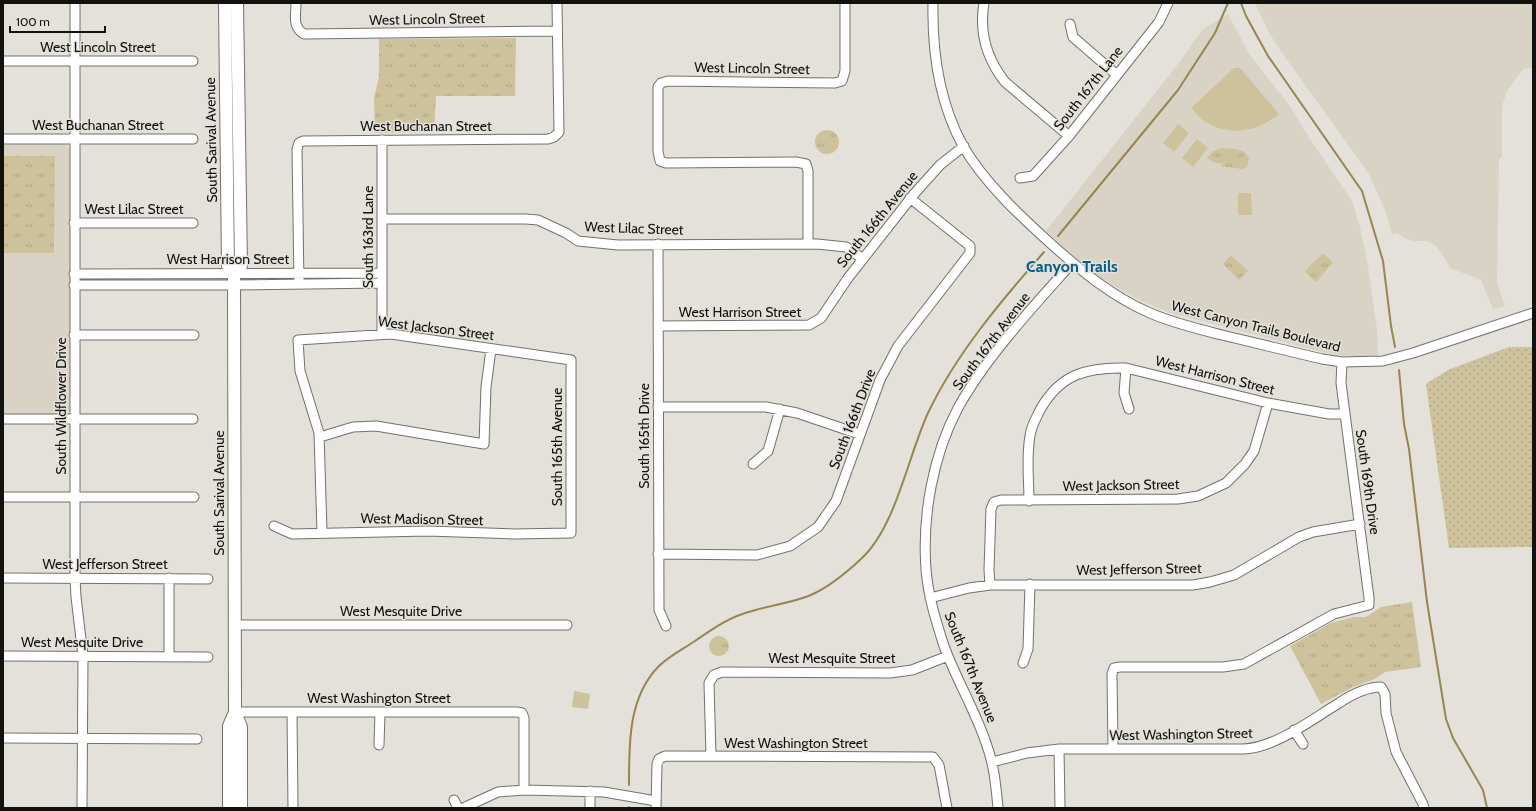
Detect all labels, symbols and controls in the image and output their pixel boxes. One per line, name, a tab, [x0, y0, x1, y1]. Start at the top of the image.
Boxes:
scale bar	[10, 8, 105, 34]
street label: West Lincoln Street	[369, 9, 485, 29]
text: 100 m	[16, 14, 50, 29]
street label: West Lincoln Street	[40, 38, 156, 56]
street label: South 167th Lane	[1049, 42, 1127, 134]
street label: West Lincoln Street	[694, 58, 810, 78]
street label: South Sarival Avenue	[201, 77, 221, 203]
street label: West Buchanan Street	[32, 116, 164, 134]
street label: West Buchanan Street	[360, 117, 492, 135]
street label: South 166th Avenue	[833, 167, 921, 271]
street label: South 163rd Lane	[359, 186, 377, 288]
street label: West Lilac Street	[84, 200, 184, 218]
street label: West Lilac Street	[584, 217, 684, 239]
street label: West Harrison Street	[167, 250, 289, 268]
district label: Canyon Trails	[1026, 257, 1118, 276]
street label: South 167th Avenue	[948, 288, 1034, 394]
street label: West Canyon Trails Boulevard	[1169, 296, 1343, 356]
street label: West Harrison Street	[679, 303, 801, 321]
street label: West Jackson Street	[377, 312, 495, 344]
street label: South Wildflower Drive	[52, 337, 70, 475]
street label: West Harrison Street	[1154, 351, 1277, 399]
street label: South 166th Drive	[825, 366, 879, 472]
street label: South 165th Drive	[635, 383, 653, 489]
street label: South 165th Avenue	[548, 388, 566, 506]
street label: South 169th Drive	[1352, 428, 1384, 536]
street label: South Sarival Avenue	[210, 430, 228, 556]
street label: West Jackson Street	[1062, 475, 1180, 495]
street label: West Madison Street	[360, 509, 484, 529]
street label: West Jefferson Street	[42, 555, 168, 573]
street label: West Jefferson Street	[1076, 559, 1202, 579]
street label: West Mesquite Drive	[340, 602, 462, 620]
street label: South 167th Avenue	[941, 609, 1001, 725]
street label: West Mesquite Drive	[21, 633, 143, 651]
street label: West Mesquite Street	[769, 649, 896, 667]
street label: West Washington Street	[307, 689, 451, 707]
street label: West Washington Street	[1109, 724, 1253, 744]
street label: West Washington Street	[724, 734, 868, 752]

